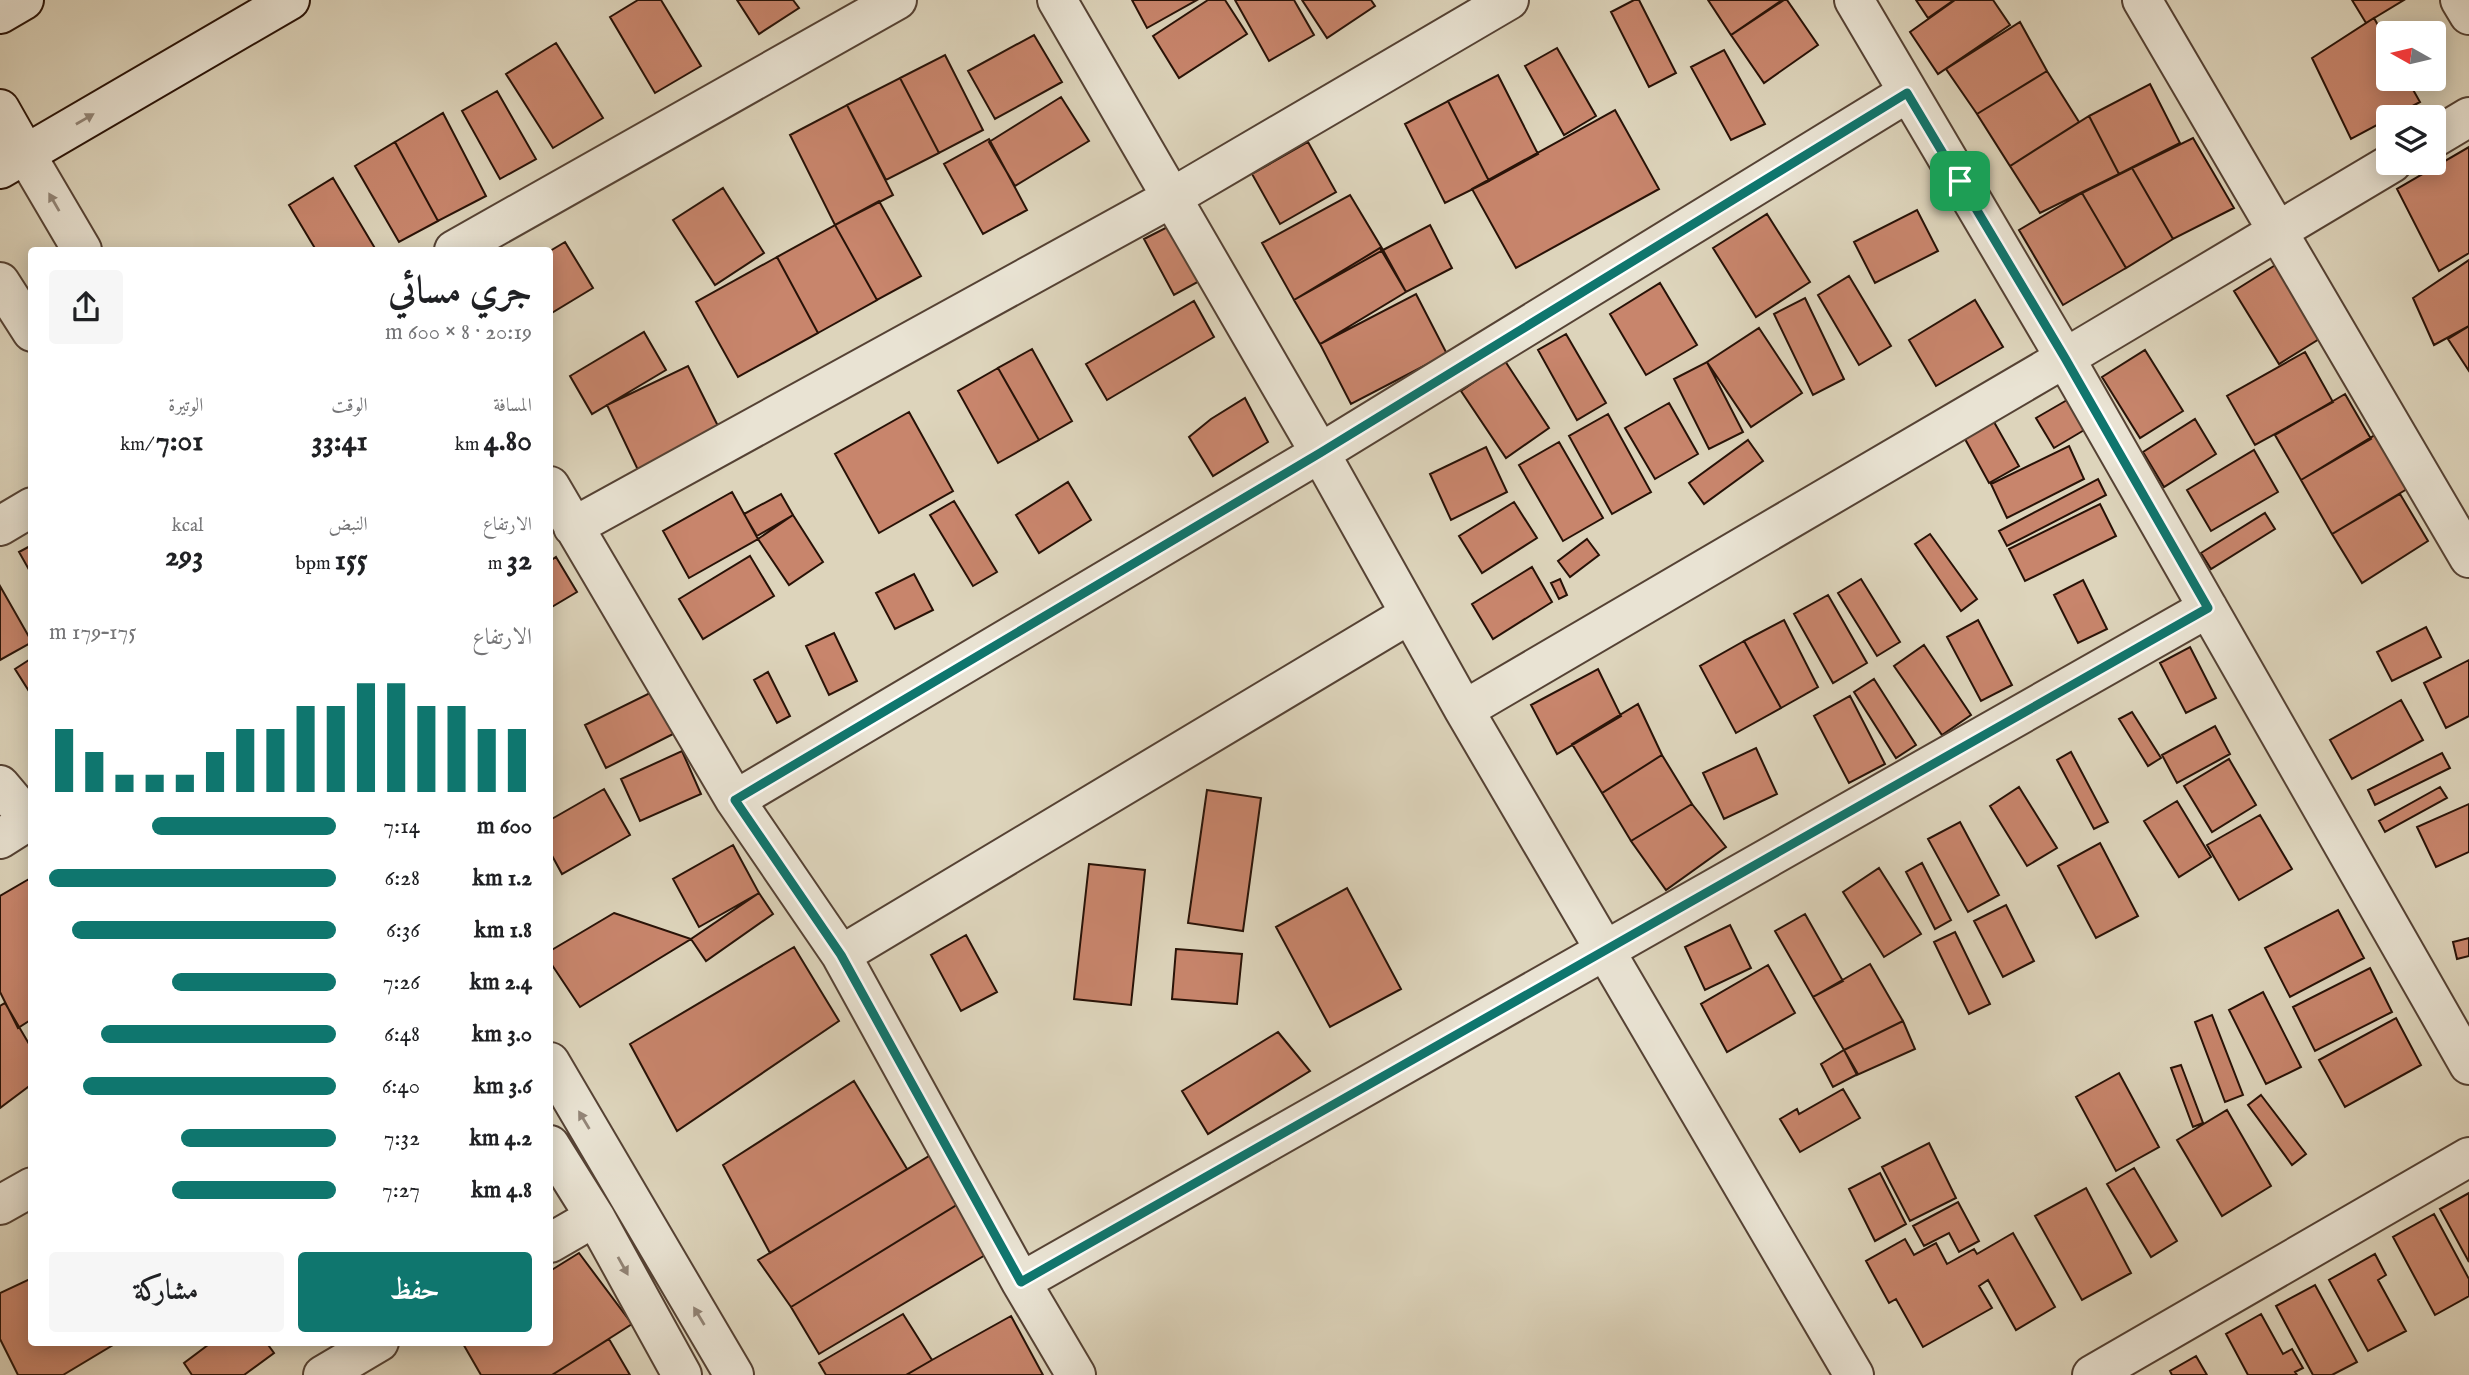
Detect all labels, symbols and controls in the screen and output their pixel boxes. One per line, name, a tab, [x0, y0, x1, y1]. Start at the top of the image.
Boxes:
north arrow	[2376, 21, 2446, 91]
map controls	[2376, 21, 2446, 175]
button: layers	[2376, 105, 2446, 175]
one-way arrow	[75, 113, 94, 125]
pin	[1930, 151, 1990, 211]
icon: arrive	[1941, 162, 1979, 200]
one-way arrow	[48, 192, 60, 211]
text: جري مسائي	[388, 268, 532, 316]
button: share	[49, 270, 123, 344]
text: 20:19 · 8 × 600 m	[385, 318, 532, 347]
text: الوتيرة	[168, 394, 203, 418]
text: الوقت	[331, 394, 368, 418]
text: المسافة	[493, 394, 532, 418]
text: 7:01	[156, 423, 203, 461]
text: 33:41	[311, 423, 368, 461]
text: 4.80	[484, 423, 532, 461]
text: /km	[120, 433, 156, 457]
text: km	[455, 433, 484, 457]
text: النبض	[329, 513, 368, 537]
text: الارتفاع	[483, 513, 532, 537]
text: kcal	[172, 514, 203, 538]
text: 293	[165, 538, 203, 576]
text: 155	[335, 542, 368, 580]
text: 32	[507, 542, 532, 580]
text: bpm	[296, 552, 335, 576]
text: m	[488, 552, 507, 576]
text: 175–179 m	[49, 618, 137, 647]
text: الارتفاع	[472, 623, 532, 652]
text: 7:14	[383, 812, 420, 841]
text: 600 m	[477, 812, 532, 841]
text: 6:28	[384, 864, 420, 893]
text: 1.2 km	[473, 864, 532, 893]
text: 6:36	[386, 916, 420, 945]
text: 1.8 km	[474, 916, 532, 945]
text: 7:26	[383, 968, 420, 997]
text: 2.4 km	[470, 968, 532, 997]
text: 6:48	[384, 1020, 420, 1049]
text: 3.0 km	[472, 1020, 532, 1049]
text: 6:40	[382, 1072, 420, 1101]
text: 3.6 km	[474, 1072, 532, 1101]
one-way arrow	[577, 1111, 590, 1130]
text: 7:32	[384, 1124, 420, 1153]
text: 4.2 km	[469, 1124, 532, 1153]
text: 7:27	[382, 1176, 420, 1205]
text: 4.8 km	[471, 1176, 532, 1205]
button: مشاركة	[49, 1252, 284, 1332]
button: حفظ	[298, 1252, 532, 1332]
one-way arrow	[617, 1256, 628, 1276]
one-way arrow	[693, 1307, 706, 1326]

